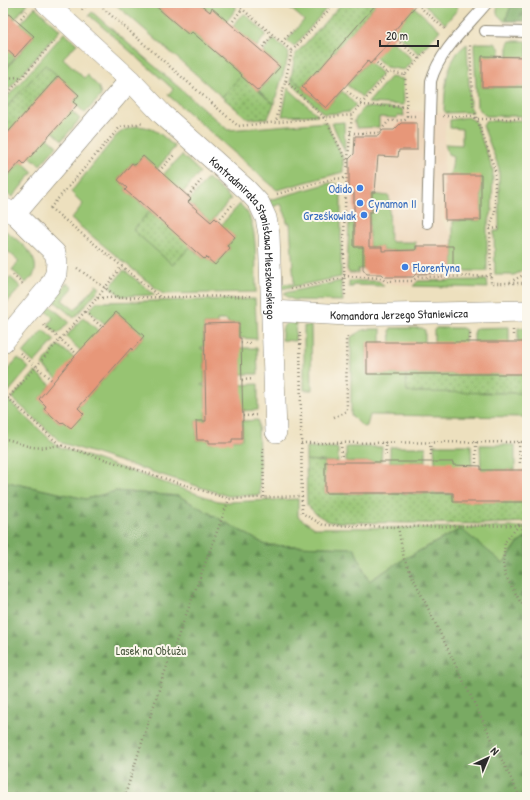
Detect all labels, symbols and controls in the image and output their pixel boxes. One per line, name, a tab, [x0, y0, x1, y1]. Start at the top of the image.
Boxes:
scale bar	[380, 22, 438, 48]
text: 20 m	[386, 27, 408, 44]
street label: Kontradmirała Stanisława Mieszkowskiego	[206, 152, 281, 320]
place label: Odido	[328, 180, 352, 197]
marker: Odido	[355, 183, 365, 193]
place label: Cynamon II	[368, 195, 417, 212]
marker: Cynamon II	[355, 198, 365, 208]
place label: Grześkowiak	[303, 207, 356, 224]
marker: Grześkowiak	[359, 210, 369, 220]
place label: Florentyna	[412, 259, 460, 276]
marker: Florentyna	[400, 262, 410, 272]
street label: Komandora Jerzego Staniewicza	[330, 304, 468, 324]
park label: Lasek na Obłużu	[116, 642, 186, 659]
north arrow	[468, 738, 508, 778]
text: N	[488, 744, 502, 758]

